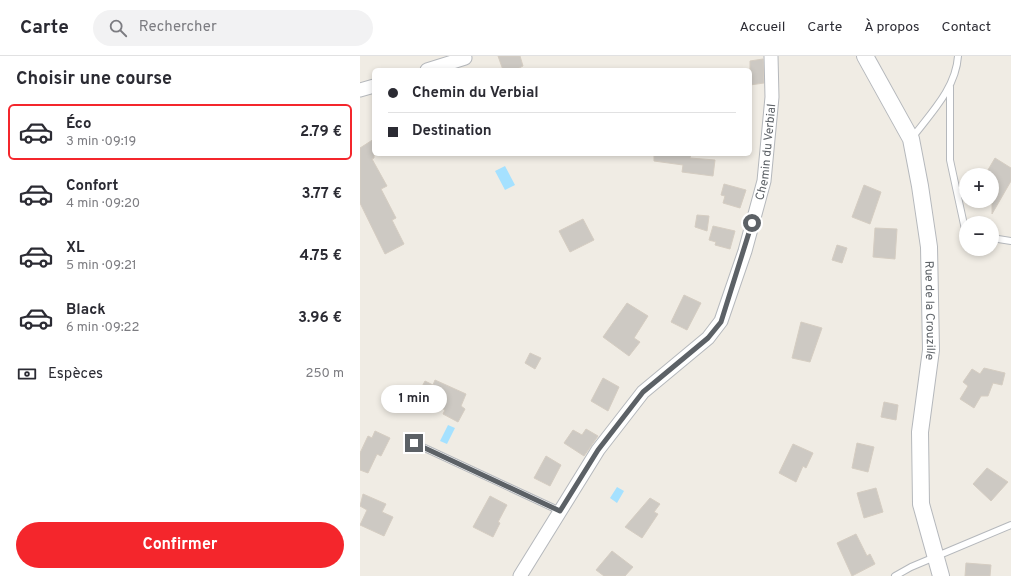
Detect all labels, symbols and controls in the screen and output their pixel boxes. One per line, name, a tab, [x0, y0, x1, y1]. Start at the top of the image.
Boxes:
search box	[93, 10, 373, 46]
text: Carte	[20, 16, 69, 40]
icon: search	[107, 17, 129, 39]
text: Rechercher	[139, 18, 217, 37]
text: Accueil	[739, 19, 785, 36]
text: Carte	[807, 19, 842, 36]
text: À propos	[864, 19, 920, 36]
text: Contact	[942, 19, 991, 36]
text: Choisir une course	[16, 68, 172, 91]
text: Chemin du Verbial	[412, 84, 539, 103]
street label: Chemin du Verbial	[752, 103, 780, 202]
icon: car	[18, 114, 54, 150]
text: Éco	[66, 115, 91, 134]
text: Destination	[412, 122, 492, 141]
text: 2.79 €	[300, 123, 342, 142]
text: 3 min · 09:19	[66, 134, 136, 150]
map controls	[959, 168, 999, 256]
button: +	[959, 168, 999, 208]
icon: car	[18, 176, 54, 212]
text: Confort	[66, 177, 118, 196]
text: 3.77 €	[302, 185, 342, 204]
text: 4 min · 09:20	[66, 196, 140, 212]
route start	[743, 214, 761, 232]
button: −	[959, 216, 999, 256]
icon: car	[18, 238, 54, 274]
text: XL	[66, 239, 84, 258]
text: 4.75 €	[300, 247, 342, 266]
text: 5 min · 09:21	[66, 258, 137, 274]
street label: Rue de la Crouzille	[920, 261, 938, 361]
icon: car	[18, 300, 54, 336]
text: Black	[66, 301, 106, 320]
text: 3.96 €	[298, 309, 342, 328]
text: 6 min · 09:22	[66, 320, 140, 336]
icon: cash	[16, 363, 38, 385]
text: Espèces	[48, 365, 103, 384]
text: 250 m	[306, 366, 344, 382]
callout: 1 min	[381, 385, 447, 413]
text: 1 min	[398, 391, 430, 407]
route end	[405, 434, 423, 452]
button: Confirmer	[16, 522, 344, 568]

